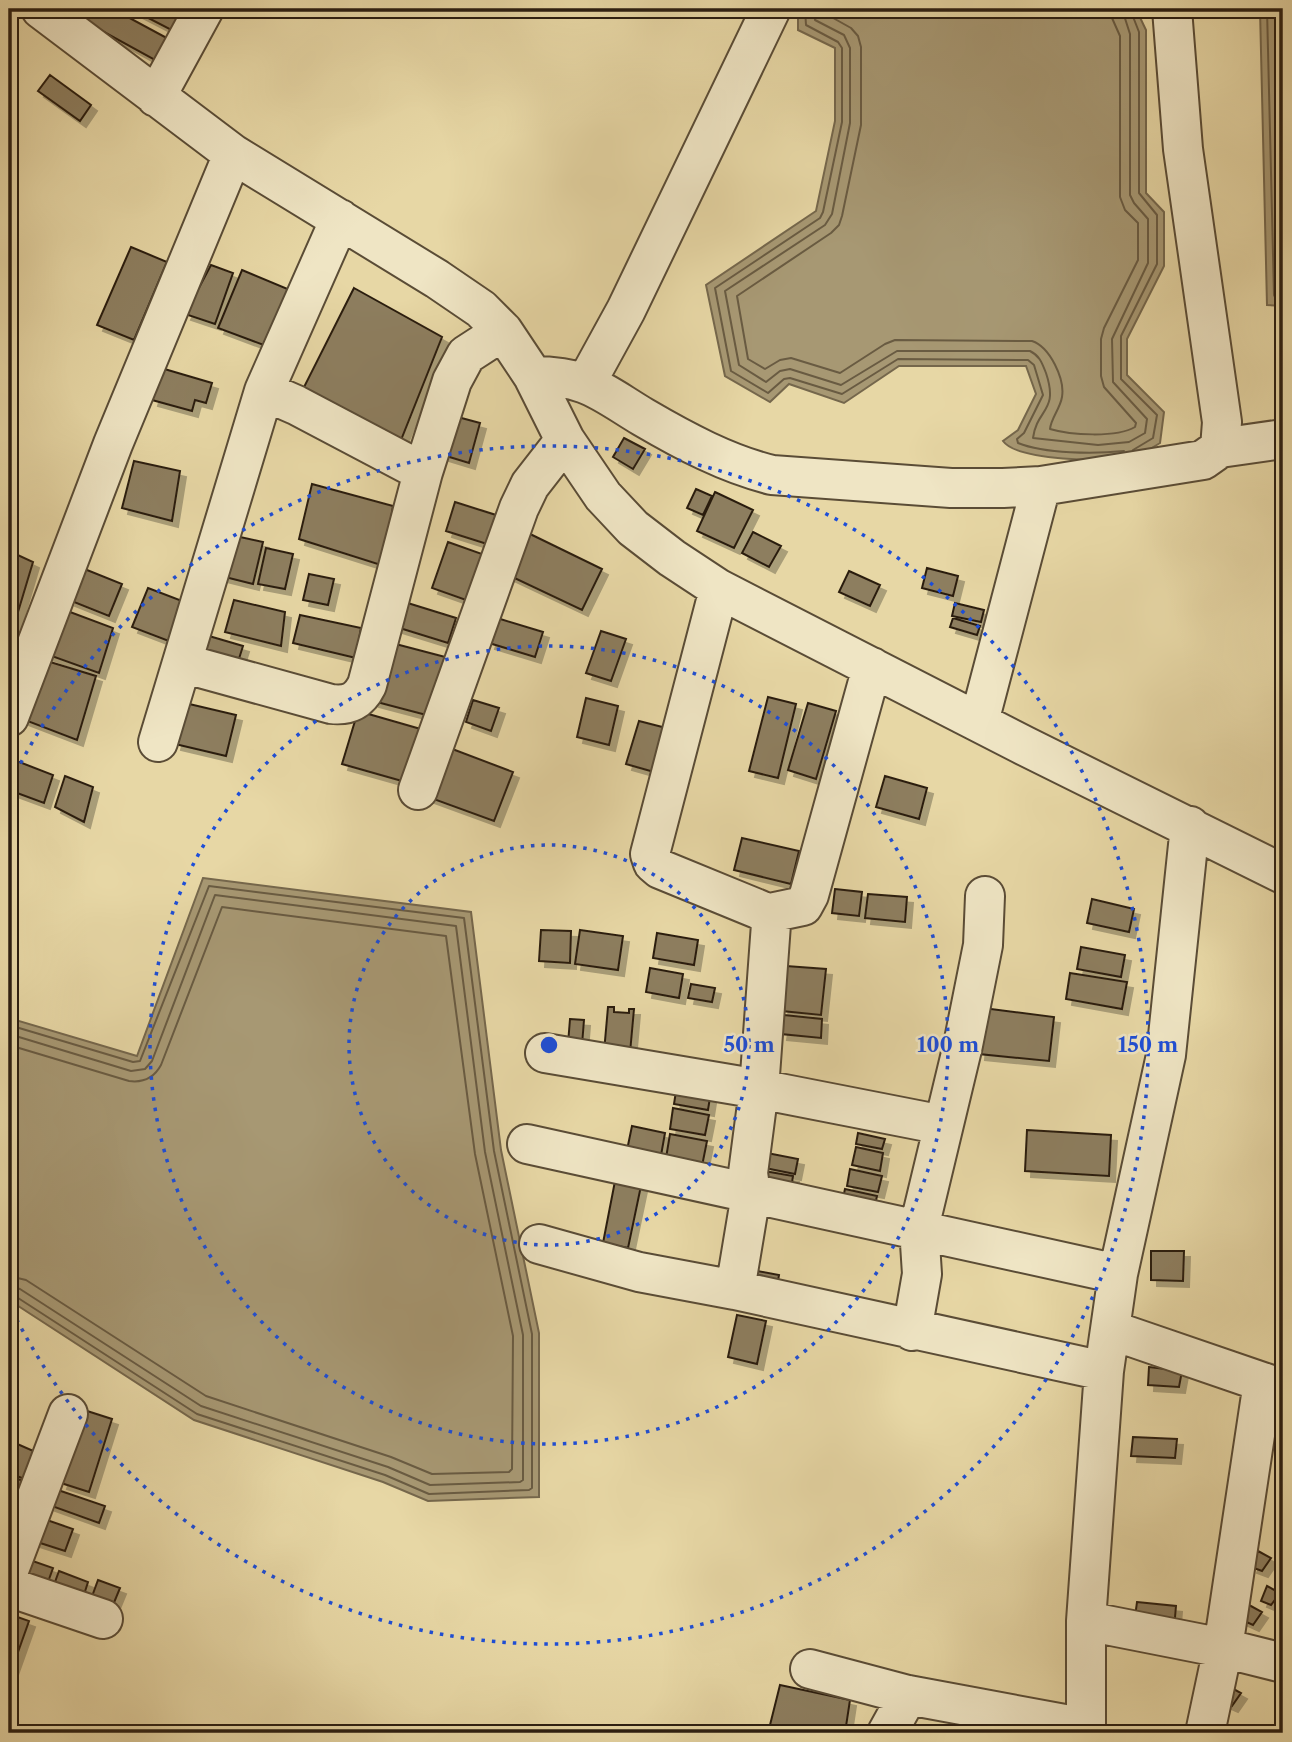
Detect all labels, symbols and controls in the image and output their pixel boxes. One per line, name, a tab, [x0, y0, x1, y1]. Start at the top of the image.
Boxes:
text: 50 m	[723, 1032, 775, 1057]
text: 100 m	[917, 1032, 979, 1057]
text: 150 m	[1118, 1032, 1178, 1057]
centre of rings	[537, 1033, 561, 1057]

